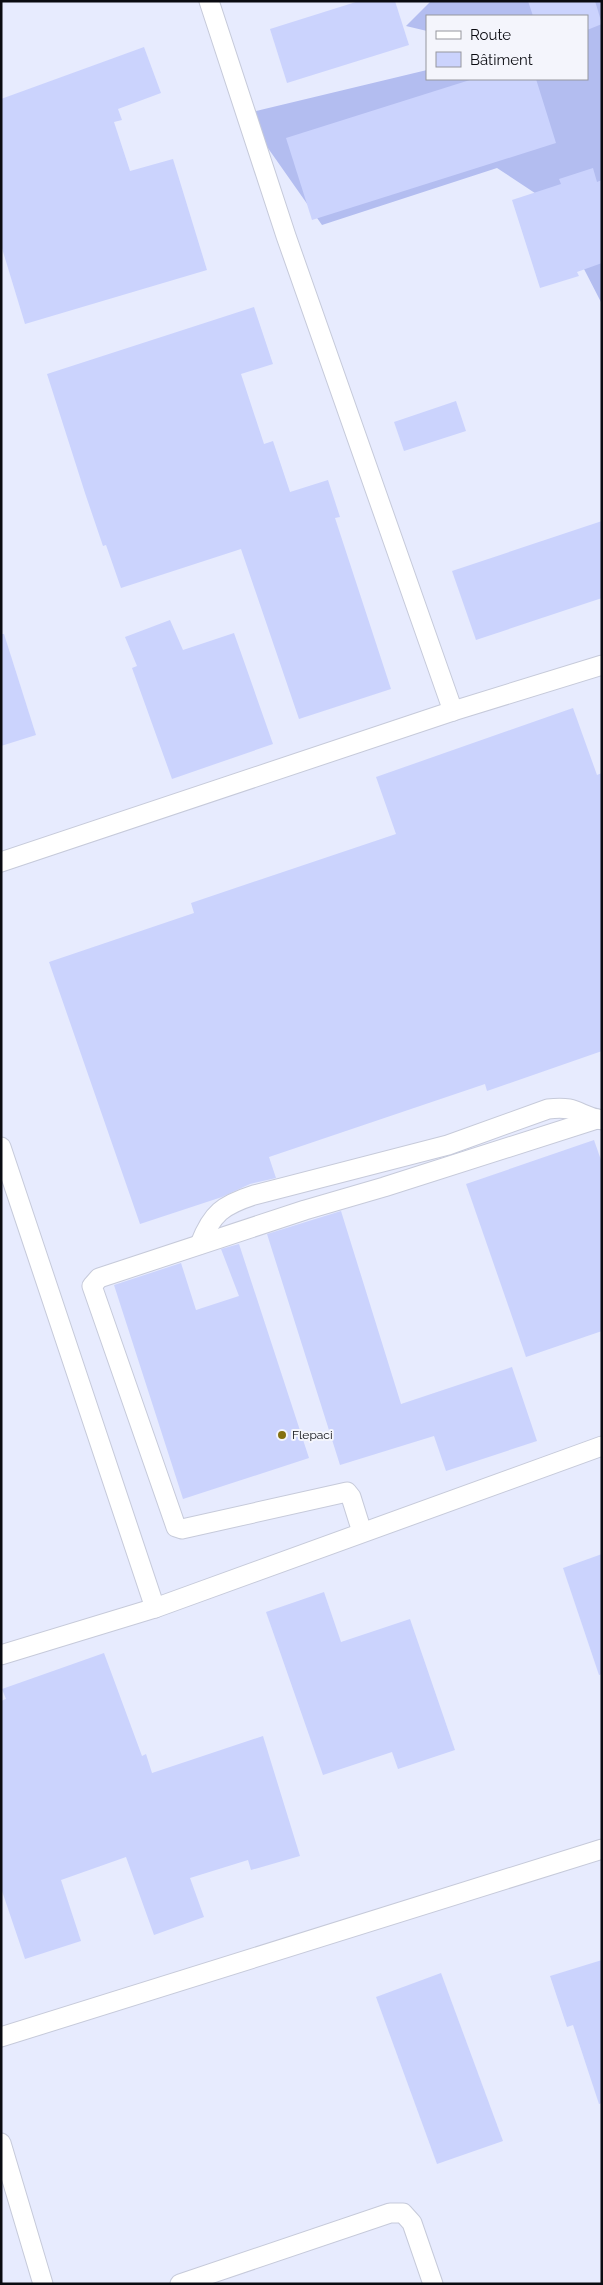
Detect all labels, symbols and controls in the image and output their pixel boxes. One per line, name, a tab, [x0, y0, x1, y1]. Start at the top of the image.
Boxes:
legend	[426, 15, 588, 80]
text: Route	[470, 26, 511, 44]
text: Bâtiment	[470, 51, 533, 69]
place label: Flepaci	[292, 1428, 333, 1442]
marker: Flepaci	[276, 1429, 288, 1441]

